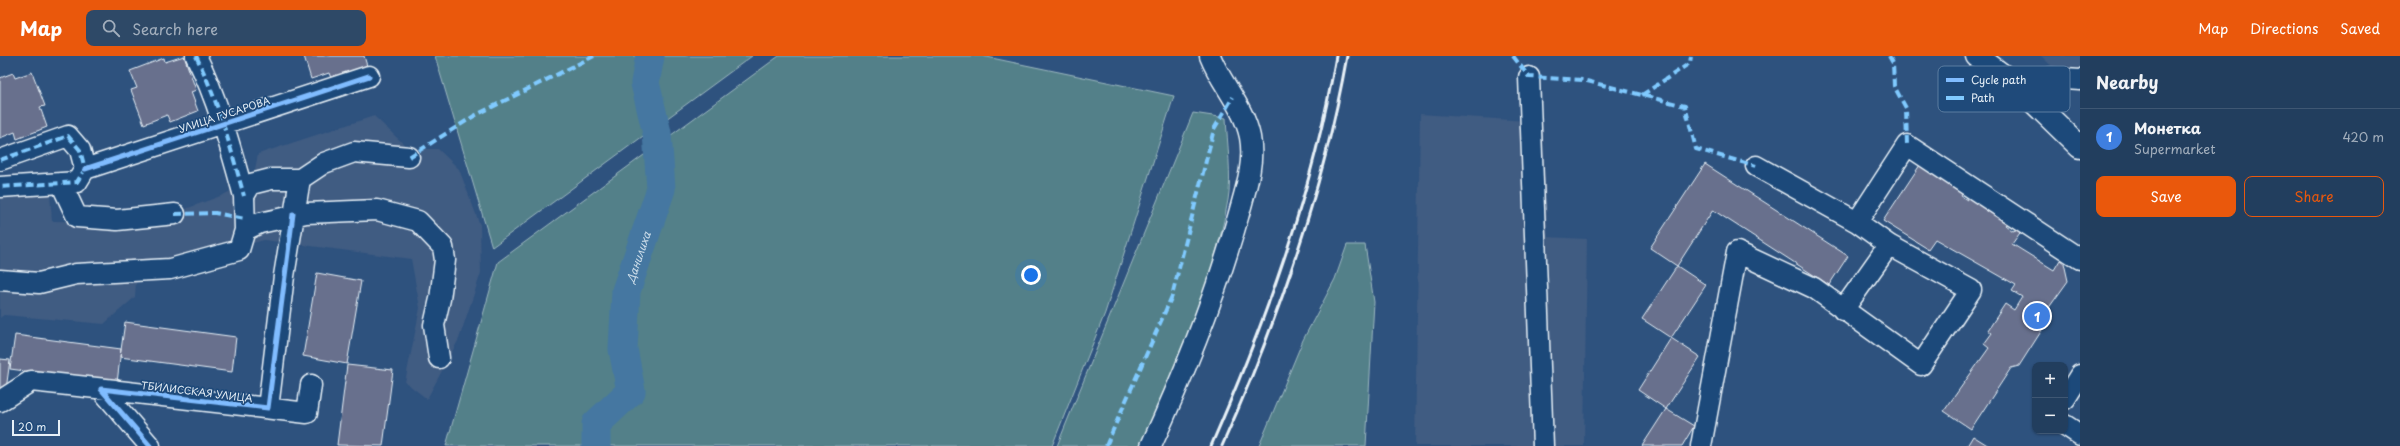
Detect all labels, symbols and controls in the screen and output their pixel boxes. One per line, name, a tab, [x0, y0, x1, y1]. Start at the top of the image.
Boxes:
search box	[86, 10, 366, 46]
text: Map	[20, 14, 62, 42]
icon: search	[100, 17, 122, 39]
text: Search here	[132, 17, 218, 40]
text: Map	[2198, 18, 2228, 39]
text: Directions	[2250, 18, 2318, 39]
text: Saved	[2340, 18, 2380, 39]
legend	[1938, 66, 2070, 112]
text: Nearby	[2096, 69, 2158, 95]
text: Cycle path	[1971, 71, 2026, 88]
text: Path	[1971, 89, 1995, 106]
street label: УЛИЦА ГУСАРОВА	[177, 92, 271, 136]
text: Монетка	[2134, 116, 2201, 139]
text: 1	[2106, 127, 2112, 146]
text: 420 m	[2342, 127, 2384, 146]
text: Supermarket	[2134, 139, 2216, 158]
button: Save	[2096, 176, 2236, 217]
button: Share	[2244, 176, 2384, 217]
water label: Данилиха	[621, 228, 655, 286]
your location	[1021, 265, 1041, 285]
pin: 1	[2024, 301, 2050, 331]
map controls	[2032, 362, 2068, 434]
button: +	[2032, 362, 2068, 398]
street label: ТБИЛИССКАЯ УЛИЦА	[140, 377, 254, 405]
button: −	[2032, 398, 2068, 434]
scale bar	[12, 418, 60, 437]
text: 20 m	[18, 418, 46, 435]

